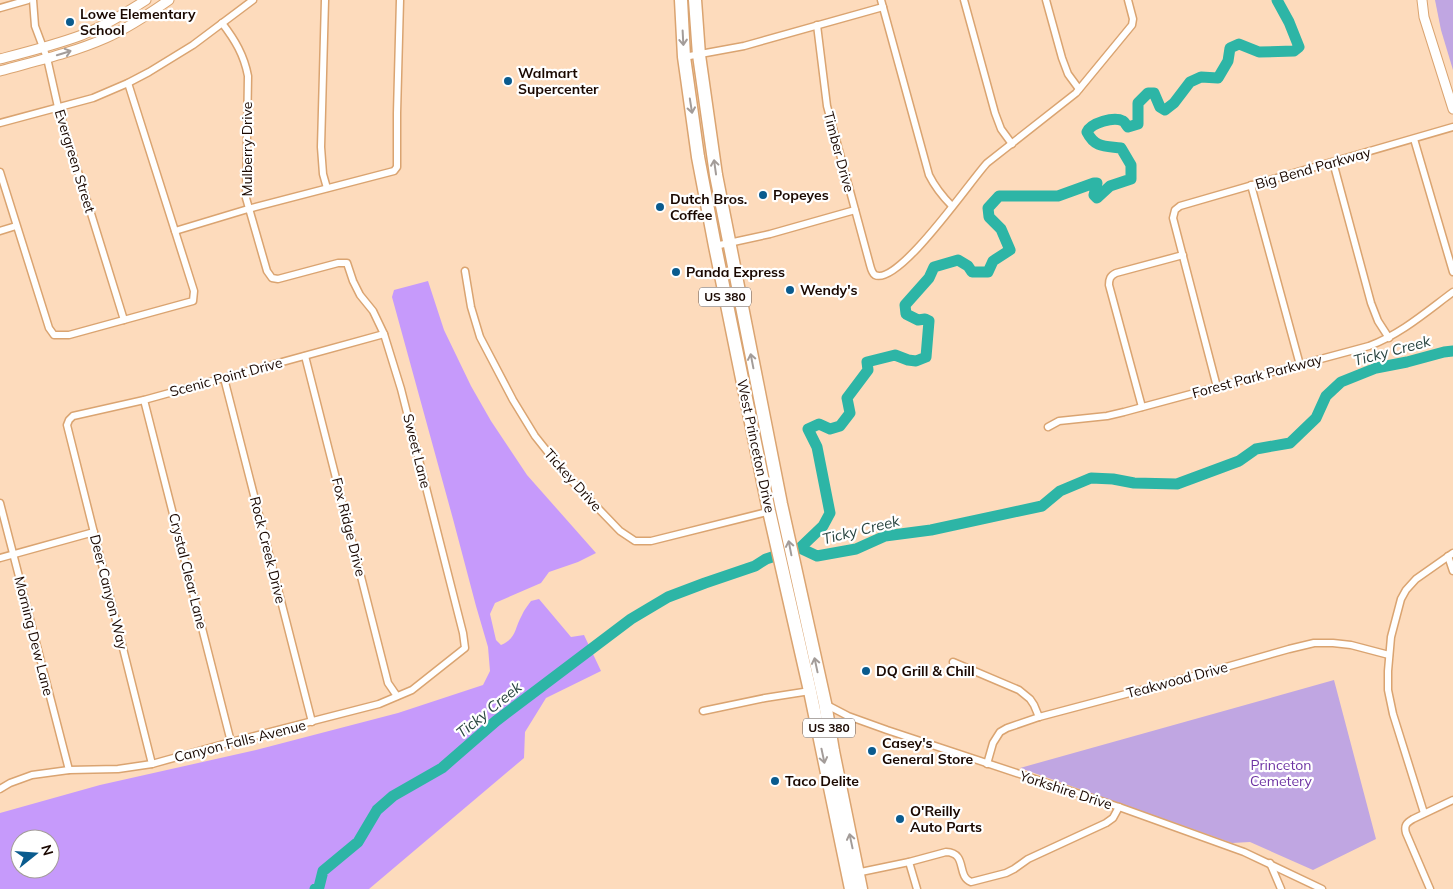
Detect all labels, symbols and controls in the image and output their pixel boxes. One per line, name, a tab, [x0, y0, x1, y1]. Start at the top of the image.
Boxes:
place label: Lowe Elementary School	[80, 5, 196, 39]
marker: Lowe Elementary School	[64, 16, 76, 28]
one-way arrow	[679, 30, 688, 46]
one-way arrow	[55, 48, 71, 58]
place label: Walmart Supercenter	[518, 64, 599, 98]
marker: Walmart Supercenter	[502, 75, 514, 87]
one-way arrow	[687, 97, 697, 113]
street label: Mulberry Drive	[238, 102, 256, 196]
street label: Evergreen Street	[51, 107, 99, 215]
street label: Timber Drive	[820, 110, 858, 194]
street label: Big Bend Parkway	[1253, 143, 1373, 193]
one-way arrow	[709, 159, 719, 175]
place label: Popeyes	[773, 186, 829, 204]
marker: Popeyes	[757, 189, 769, 201]
place label: Dutch Bros. Coffee	[670, 190, 747, 224]
marker: Dutch Bros. Coffee	[654, 201, 666, 213]
place label: Panda Express	[686, 263, 785, 281]
marker: Panda Express	[670, 266, 682, 278]
place label: Wendy's	[800, 281, 858, 299]
marker: Wendy's	[784, 284, 796, 296]
road number: US 380	[699, 288, 751, 306]
water label: Ticky Creek	[1351, 331, 1434, 370]
street label: Forest Park Parkway	[1190, 350, 1324, 402]
street label: Scenic Point Drive	[168, 353, 284, 401]
one-way arrow	[747, 353, 756, 369]
street label: West Princeton Drive	[733, 377, 779, 515]
street label: Sweet Lane	[399, 412, 435, 490]
street label: Tickey Drive	[540, 445, 606, 515]
street label: Fox Ridge Drive	[328, 476, 370, 578]
street label: Rock Creek Drive	[246, 495, 290, 605]
water label: Ticky Creek	[820, 510, 903, 548]
street label: Crystal Clear Lane	[165, 511, 211, 631]
street label: Deer Canyon Way	[86, 533, 132, 652]
one-way arrow	[785, 540, 795, 556]
street label: Morning Dew Lane	[10, 574, 58, 698]
one-way arrow	[811, 657, 821, 673]
street label: Teakwood Drive	[1124, 658, 1230, 702]
place label: DQ Grill & Chill	[876, 662, 975, 680]
marker: DQ Grill & Chill	[860, 665, 872, 677]
water label: Ticky Creek	[452, 677, 526, 742]
street label: Canyon Falls Avenue	[172, 716, 308, 766]
road number: US 380	[803, 718, 855, 738]
place label: Casey's General Store	[882, 734, 974, 768]
marker: Casey's General Store	[866, 745, 878, 757]
one-way arrow	[819, 748, 828, 764]
park label: Princeton Cemetery	[1250, 756, 1313, 790]
street label: Yorkshire Drive	[1017, 766, 1114, 813]
place label: Taco Delite	[785, 772, 859, 790]
marker: Taco Delite	[769, 775, 781, 787]
place label: O'Reilly Auto Parts	[910, 802, 982, 836]
marker: O'Reilly Auto Parts	[894, 813, 906, 825]
north arrow	[10, 829, 60, 879]
one-way arrow	[846, 834, 856, 850]
text: N	[37, 843, 58, 858]

